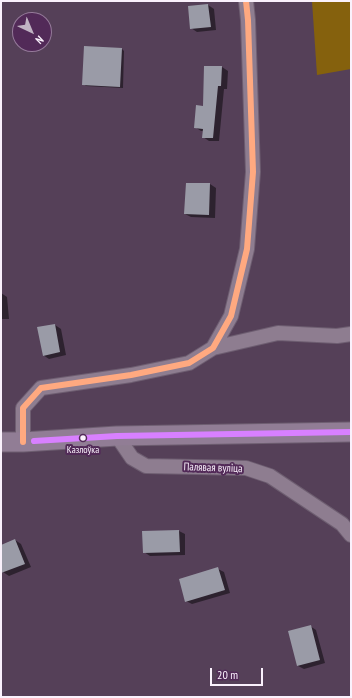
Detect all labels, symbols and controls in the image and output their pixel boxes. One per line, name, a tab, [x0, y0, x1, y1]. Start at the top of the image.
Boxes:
north arrow	[12, 12, 52, 52]
text: N	[33, 33, 47, 47]
marker: Казлоўка	[78, 433, 88, 443]
place label: Казлоўка	[67, 444, 99, 456]
street label: Палявая вуліца	[183, 460, 243, 476]
scale bar	[212, 660, 265, 686]
text: 20 m	[217, 667, 238, 682]

